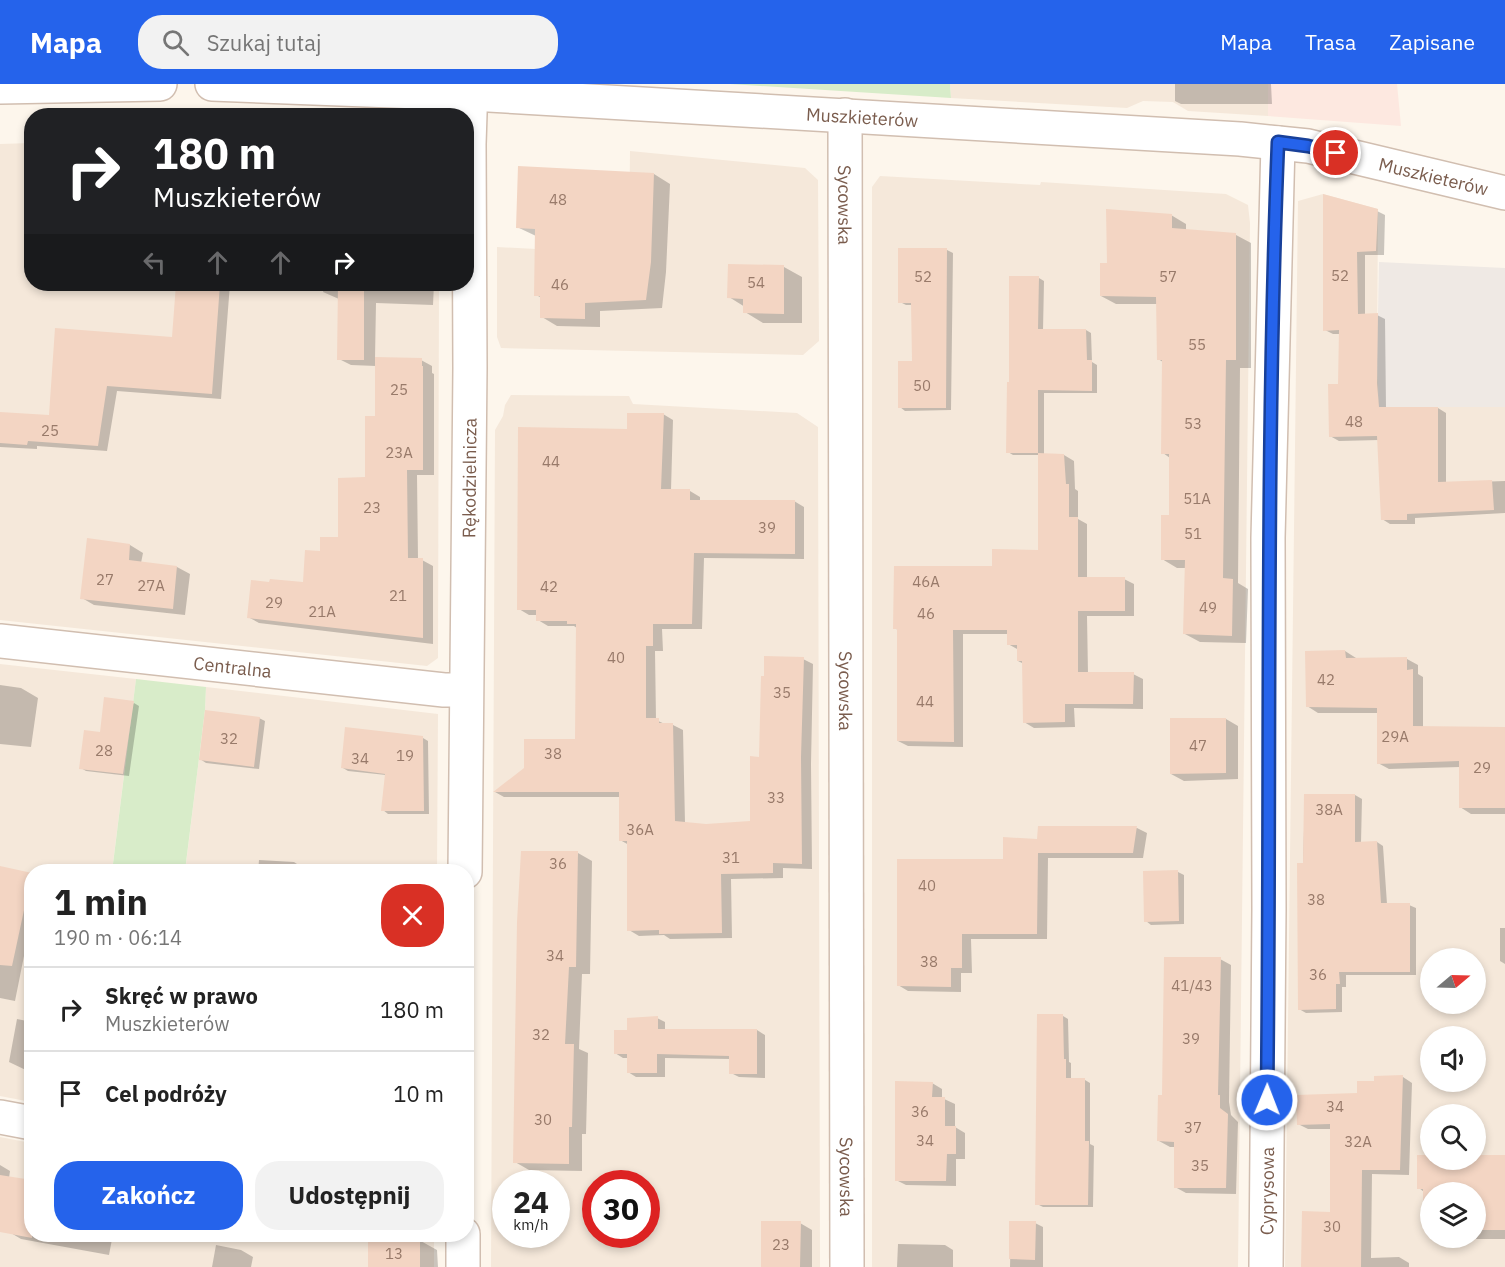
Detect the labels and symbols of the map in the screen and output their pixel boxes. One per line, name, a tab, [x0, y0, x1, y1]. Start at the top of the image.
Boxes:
street label: Muszkieterów	[805, 102, 919, 132]
pin	[1310, 127, 1361, 178]
street label: Muszkieterów	[1376, 152, 1491, 200]
street label: Sycowska	[834, 165, 857, 245]
house number: 48	[549, 190, 567, 209]
house number: 52	[1331, 266, 1349, 285]
house number: 52	[914, 267, 932, 286]
house number: 57	[1159, 267, 1177, 286]
house number: 54	[747, 273, 765, 292]
house number: 46	[551, 275, 569, 294]
house number: 55	[1188, 335, 1206, 354]
house number: 50	[913, 376, 931, 395]
house number: 25	[390, 380, 408, 399]
house number: 48	[1345, 412, 1363, 431]
house number: 53	[1184, 414, 1202, 433]
street label: Rękodzielnicza	[457, 417, 481, 538]
house number: 25	[41, 421, 59, 440]
house number: 23A	[385, 443, 413, 462]
house number: 44	[542, 452, 560, 471]
house number: 51A	[1183, 489, 1211, 508]
house number: 23	[363, 498, 381, 517]
house number: 39	[758, 518, 776, 537]
house number: 51	[1184, 524, 1202, 543]
house number: 27	[96, 570, 114, 589]
house number: 46A	[912, 572, 940, 591]
house number: 27A	[137, 576, 165, 595]
house number: 42	[540, 577, 558, 596]
house number: 21	[389, 586, 407, 605]
house number: 29	[265, 593, 283, 612]
house number: 49	[1199, 598, 1217, 617]
house number: 21A	[308, 602, 336, 621]
house number: 46	[917, 604, 935, 623]
house number: 40	[607, 648, 625, 667]
street label: Centralna	[192, 651, 273, 682]
street label: Sycowska	[834, 651, 858, 731]
house number: 42	[1317, 670, 1335, 689]
house number: 35	[773, 683, 791, 702]
house number: 44	[916, 692, 934, 711]
house number: 29A	[1381, 727, 1409, 746]
house number: 32	[220, 729, 238, 748]
house number: 47	[1189, 736, 1207, 755]
house number: 28	[95, 741, 113, 760]
house number: 38	[544, 744, 562, 763]
house number: 19	[396, 746, 414, 765]
house number: 34	[351, 749, 369, 768]
house number: 29	[1473, 758, 1491, 777]
house number: 33	[767, 788, 785, 807]
house number: 38A	[1315, 800, 1343, 819]
house number: 36A	[626, 820, 654, 839]
house number: 31	[722, 848, 740, 867]
house number: 36	[549, 854, 567, 873]
house number: 40	[918, 876, 936, 895]
house number: 38	[1307, 890, 1325, 909]
house number: 34	[546, 946, 564, 965]
north arrow	[1420, 948, 1486, 1014]
house number: 38	[920, 952, 938, 971]
house number: 36	[1309, 965, 1327, 984]
house number: 41/43	[1171, 976, 1213, 995]
house number: 32	[532, 1025, 550, 1044]
house number: 39	[1182, 1029, 1200, 1048]
position arrow	[1235, 1068, 1299, 1132]
house number: 34	[1326, 1097, 1344, 1116]
house number: 36	[911, 1102, 929, 1121]
house number: 30	[534, 1110, 552, 1129]
house number: 37	[1184, 1118, 1202, 1137]
house number: 34	[916, 1131, 934, 1150]
house number: 32A	[1344, 1132, 1372, 1151]
street label: Sycowska	[835, 1137, 858, 1217]
street label: Cyprysowa	[1255, 1146, 1279, 1235]
house number: 35	[1191, 1156, 1209, 1175]
speed limit sign: 30	[582, 1170, 660, 1248]
house number: 30	[1323, 1217, 1341, 1236]
house number: 23	[772, 1235, 790, 1254]
house number: 13	[385, 1244, 403, 1263]

